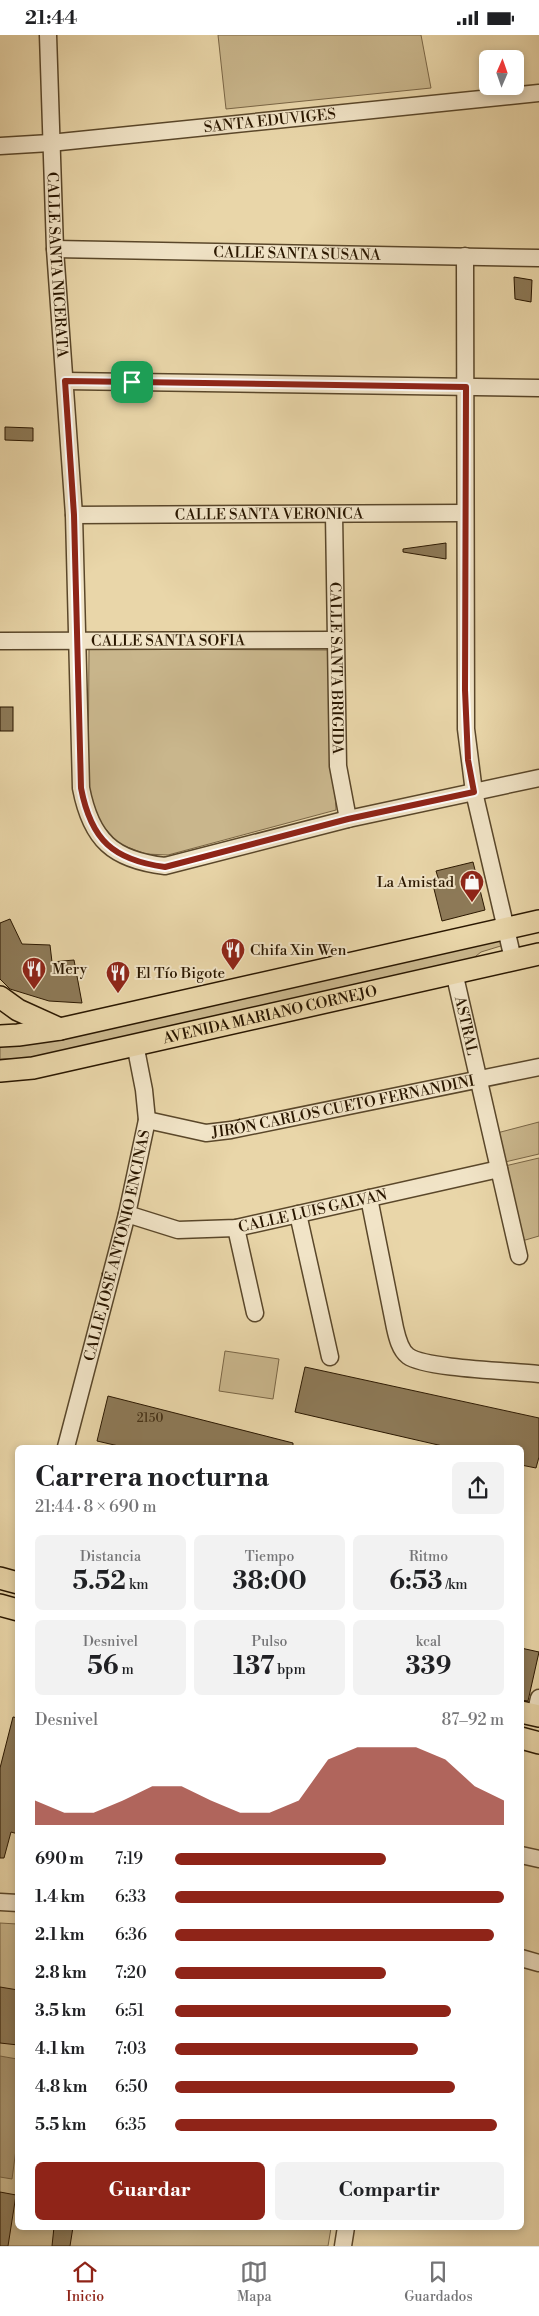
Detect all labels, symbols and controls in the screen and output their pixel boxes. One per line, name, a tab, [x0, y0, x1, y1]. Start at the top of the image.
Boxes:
text: 21:44	[25, 6, 77, 30]
north arrow	[479, 50, 524, 95]
map controls	[479, 50, 524, 95]
street label: SANTA EDUVIGES	[203, 105, 337, 137]
street label: CALLE SANTA NICERATA	[42, 172, 72, 359]
street label: CALLE SANTA SUSANA	[213, 243, 382, 265]
pin	[111, 361, 153, 403]
icon: arrive	[118, 368, 146, 396]
street label: CALLE SANTA VERONICA	[175, 505, 364, 524]
street label: CALLE SANTA BRIGIDA	[325, 582, 347, 755]
street label: CALLE SANTA SOFIA	[91, 631, 246, 651]
shop icon: La Amistad	[459, 869, 485, 903]
place label: La Amistad	[377, 873, 454, 892]
restaurant icon: Chifa Xin Wen	[220, 937, 246, 971]
place label: Chifa Xin Wen	[250, 941, 347, 960]
restaurant icon: Mery	[21, 956, 47, 990]
place label: Mery	[52, 960, 88, 979]
restaurant icon: El Tío Bigote	[105, 960, 131, 994]
place label: El Tío Bigote	[136, 964, 225, 983]
street label: AVENIDA MARIANO CORNEJO	[160, 982, 379, 1049]
street label: ASTRAL	[450, 994, 482, 1057]
street label: JIRÓN CARLOS CUETO FERNANDINI	[210, 1071, 477, 1142]
street label: CALLE JOSÉ ANTONIO ENCINAS	[80, 1128, 155, 1363]
street label: CALLE LUIS GALVAN	[236, 1185, 389, 1237]
house number: 2150	[137, 1411, 163, 1426]
text: Carrera nocturna	[35, 1460, 269, 1495]
button: share	[452, 1462, 504, 1514]
text: 21:44 · 8 × 690 m	[35, 1497, 156, 1517]
text: Distancia	[80, 1548, 141, 1566]
text: Tiempo	[245, 1548, 294, 1566]
text: Ritmo	[409, 1548, 448, 1566]
text: 5.52	[73, 1566, 126, 1597]
text: 38:00	[232, 1566, 307, 1597]
text: 6:53	[389, 1566, 443, 1597]
text: km	[126, 1576, 148, 1594]
text: /km	[443, 1576, 468, 1594]
text: Desnivel	[83, 1633, 138, 1651]
text: Pulso	[252, 1633, 287, 1651]
text: kcal	[416, 1633, 441, 1651]
text: 56	[87, 1651, 119, 1682]
text: 137	[233, 1651, 274, 1682]
text: 339	[406, 1651, 451, 1682]
text: m	[119, 1661, 134, 1679]
text: bpm	[274, 1661, 306, 1679]
text: Desnivel	[35, 1710, 98, 1730]
text: 87–92 m	[442, 1710, 504, 1730]
text: 690 m	[35, 1849, 84, 1869]
text: 7:19	[115, 1849, 143, 1869]
text: 1.4 km	[35, 1887, 85, 1907]
text: 6:33	[115, 1887, 146, 1907]
text: 2.1 km	[35, 1925, 84, 1945]
text: 6:36	[115, 1925, 147, 1945]
text: 2.8 km	[35, 1963, 87, 1983]
text: 7:20	[115, 1963, 147, 1983]
text: 3.5 km	[35, 2001, 86, 2021]
text: 6:51	[115, 2001, 144, 2021]
text: 4.1 km	[35, 2039, 85, 2059]
text: 7:03	[115, 2039, 146, 2059]
text: 4.8 km	[35, 2077, 87, 2097]
text: 6:50	[115, 2077, 148, 2097]
text: 5.5 km	[35, 2115, 86, 2135]
text: 6:35	[115, 2115, 146, 2135]
button: Guardar	[35, 2162, 265, 2220]
button: Compartir	[275, 2162, 504, 2220]
tab: Inicio	[66, 2258, 104, 2306]
tab: Mapa	[237, 2258, 272, 2306]
tab: Guardados	[404, 2258, 473, 2306]

